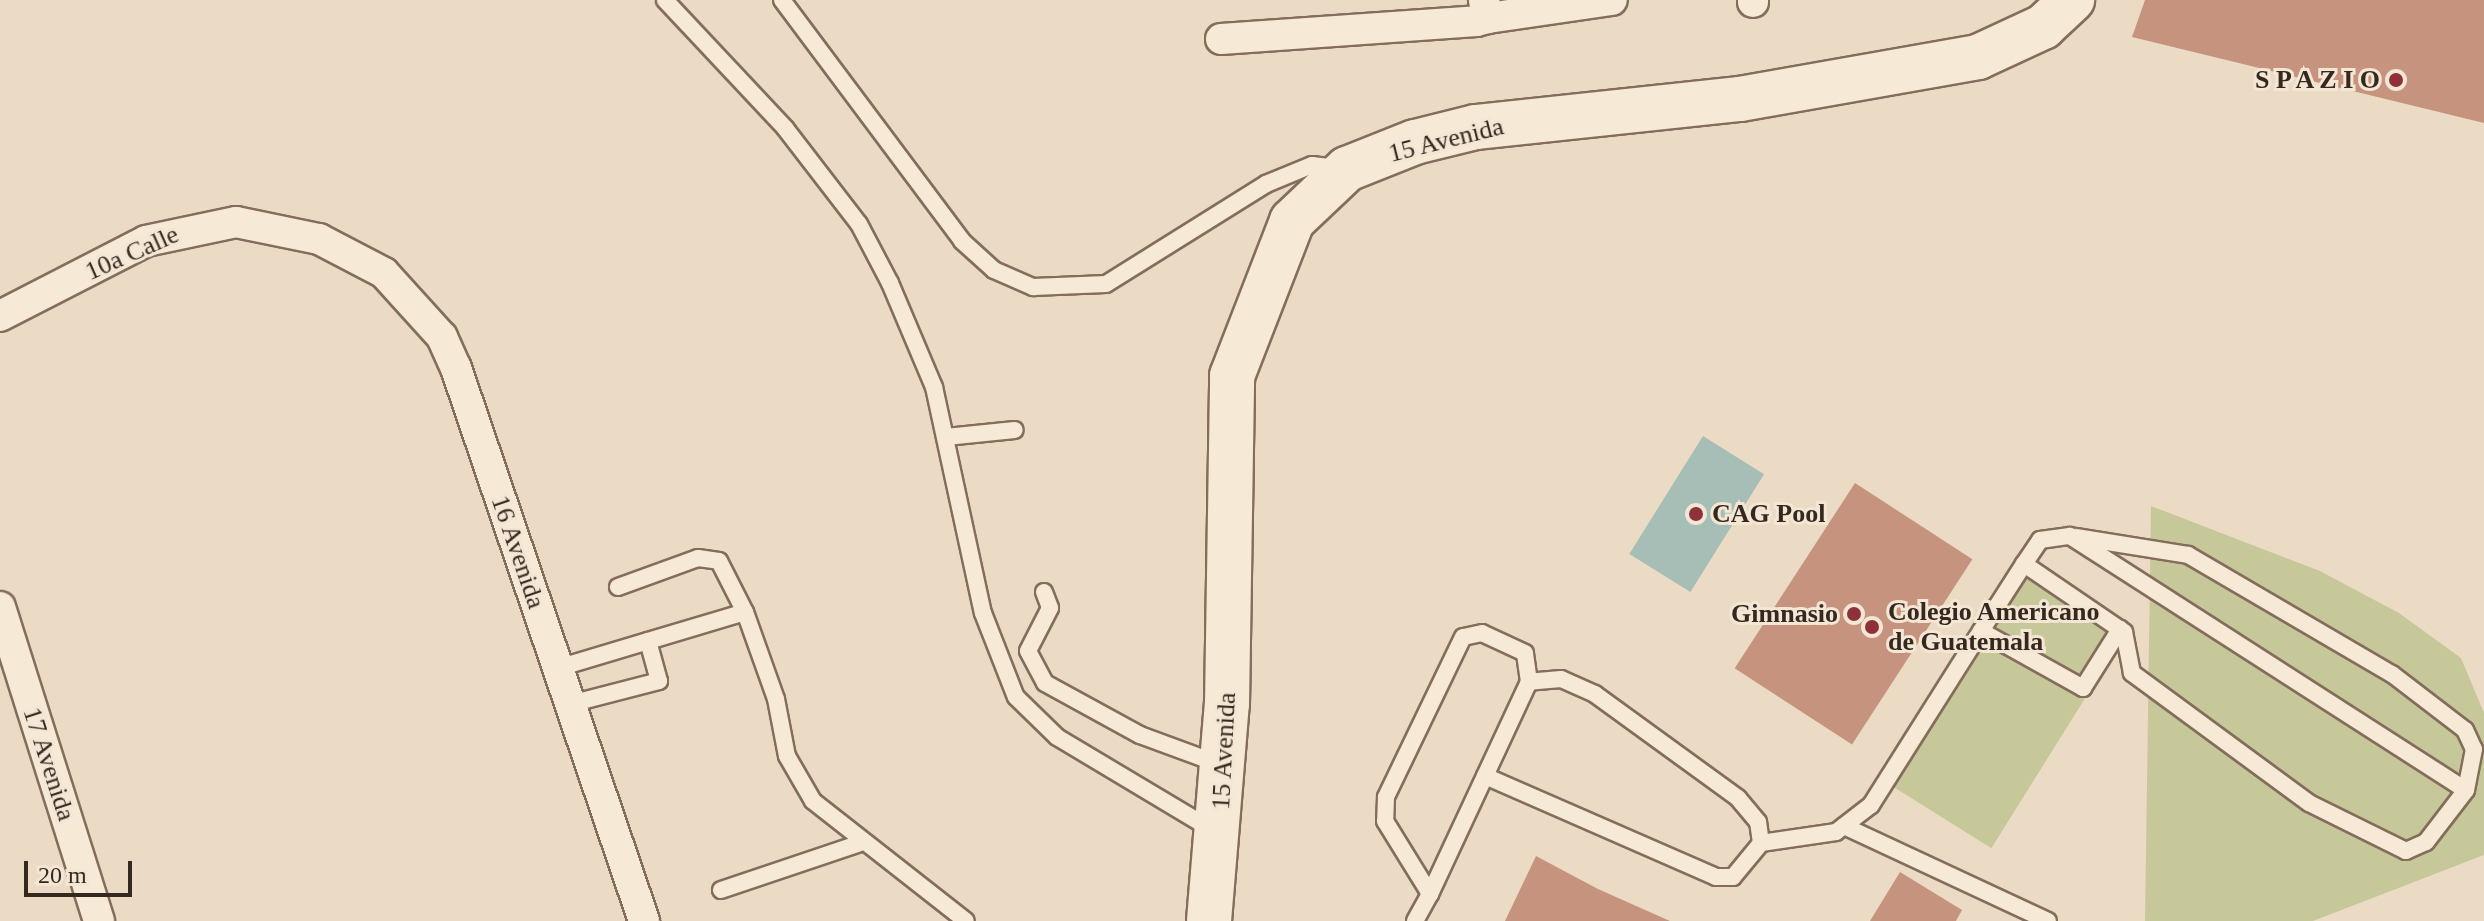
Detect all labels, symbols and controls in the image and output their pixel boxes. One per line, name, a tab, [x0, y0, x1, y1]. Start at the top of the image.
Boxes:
place label: S P A Z I O	[2251, 64, 2380, 96]
marker: S P A Z I O	[2387, 71, 2405, 89]
street label: 15 Avenida	[1385, 111, 1507, 169]
street label: 10a Calle	[80, 219, 184, 287]
street label: 16 Avenida	[484, 491, 552, 613]
place label: CAG Pool	[1712, 498, 1825, 530]
marker: CAG Pool	[1687, 505, 1705, 523]
place label: Colegio Americano de Guatemala	[1888, 596, 2101, 658]
place label: Gimnasio	[1731, 598, 1838, 630]
marker: Gimnasio	[1845, 605, 1863, 623]
marker: Colegio Americano de Guatemala	[1863, 618, 1881, 636]
street label: 15 Avenida	[1205, 691, 1243, 811]
street label: 17 Avenida	[16, 703, 82, 825]
scale bar	[28, 845, 136, 895]
text: 20 m	[38, 862, 87, 888]

